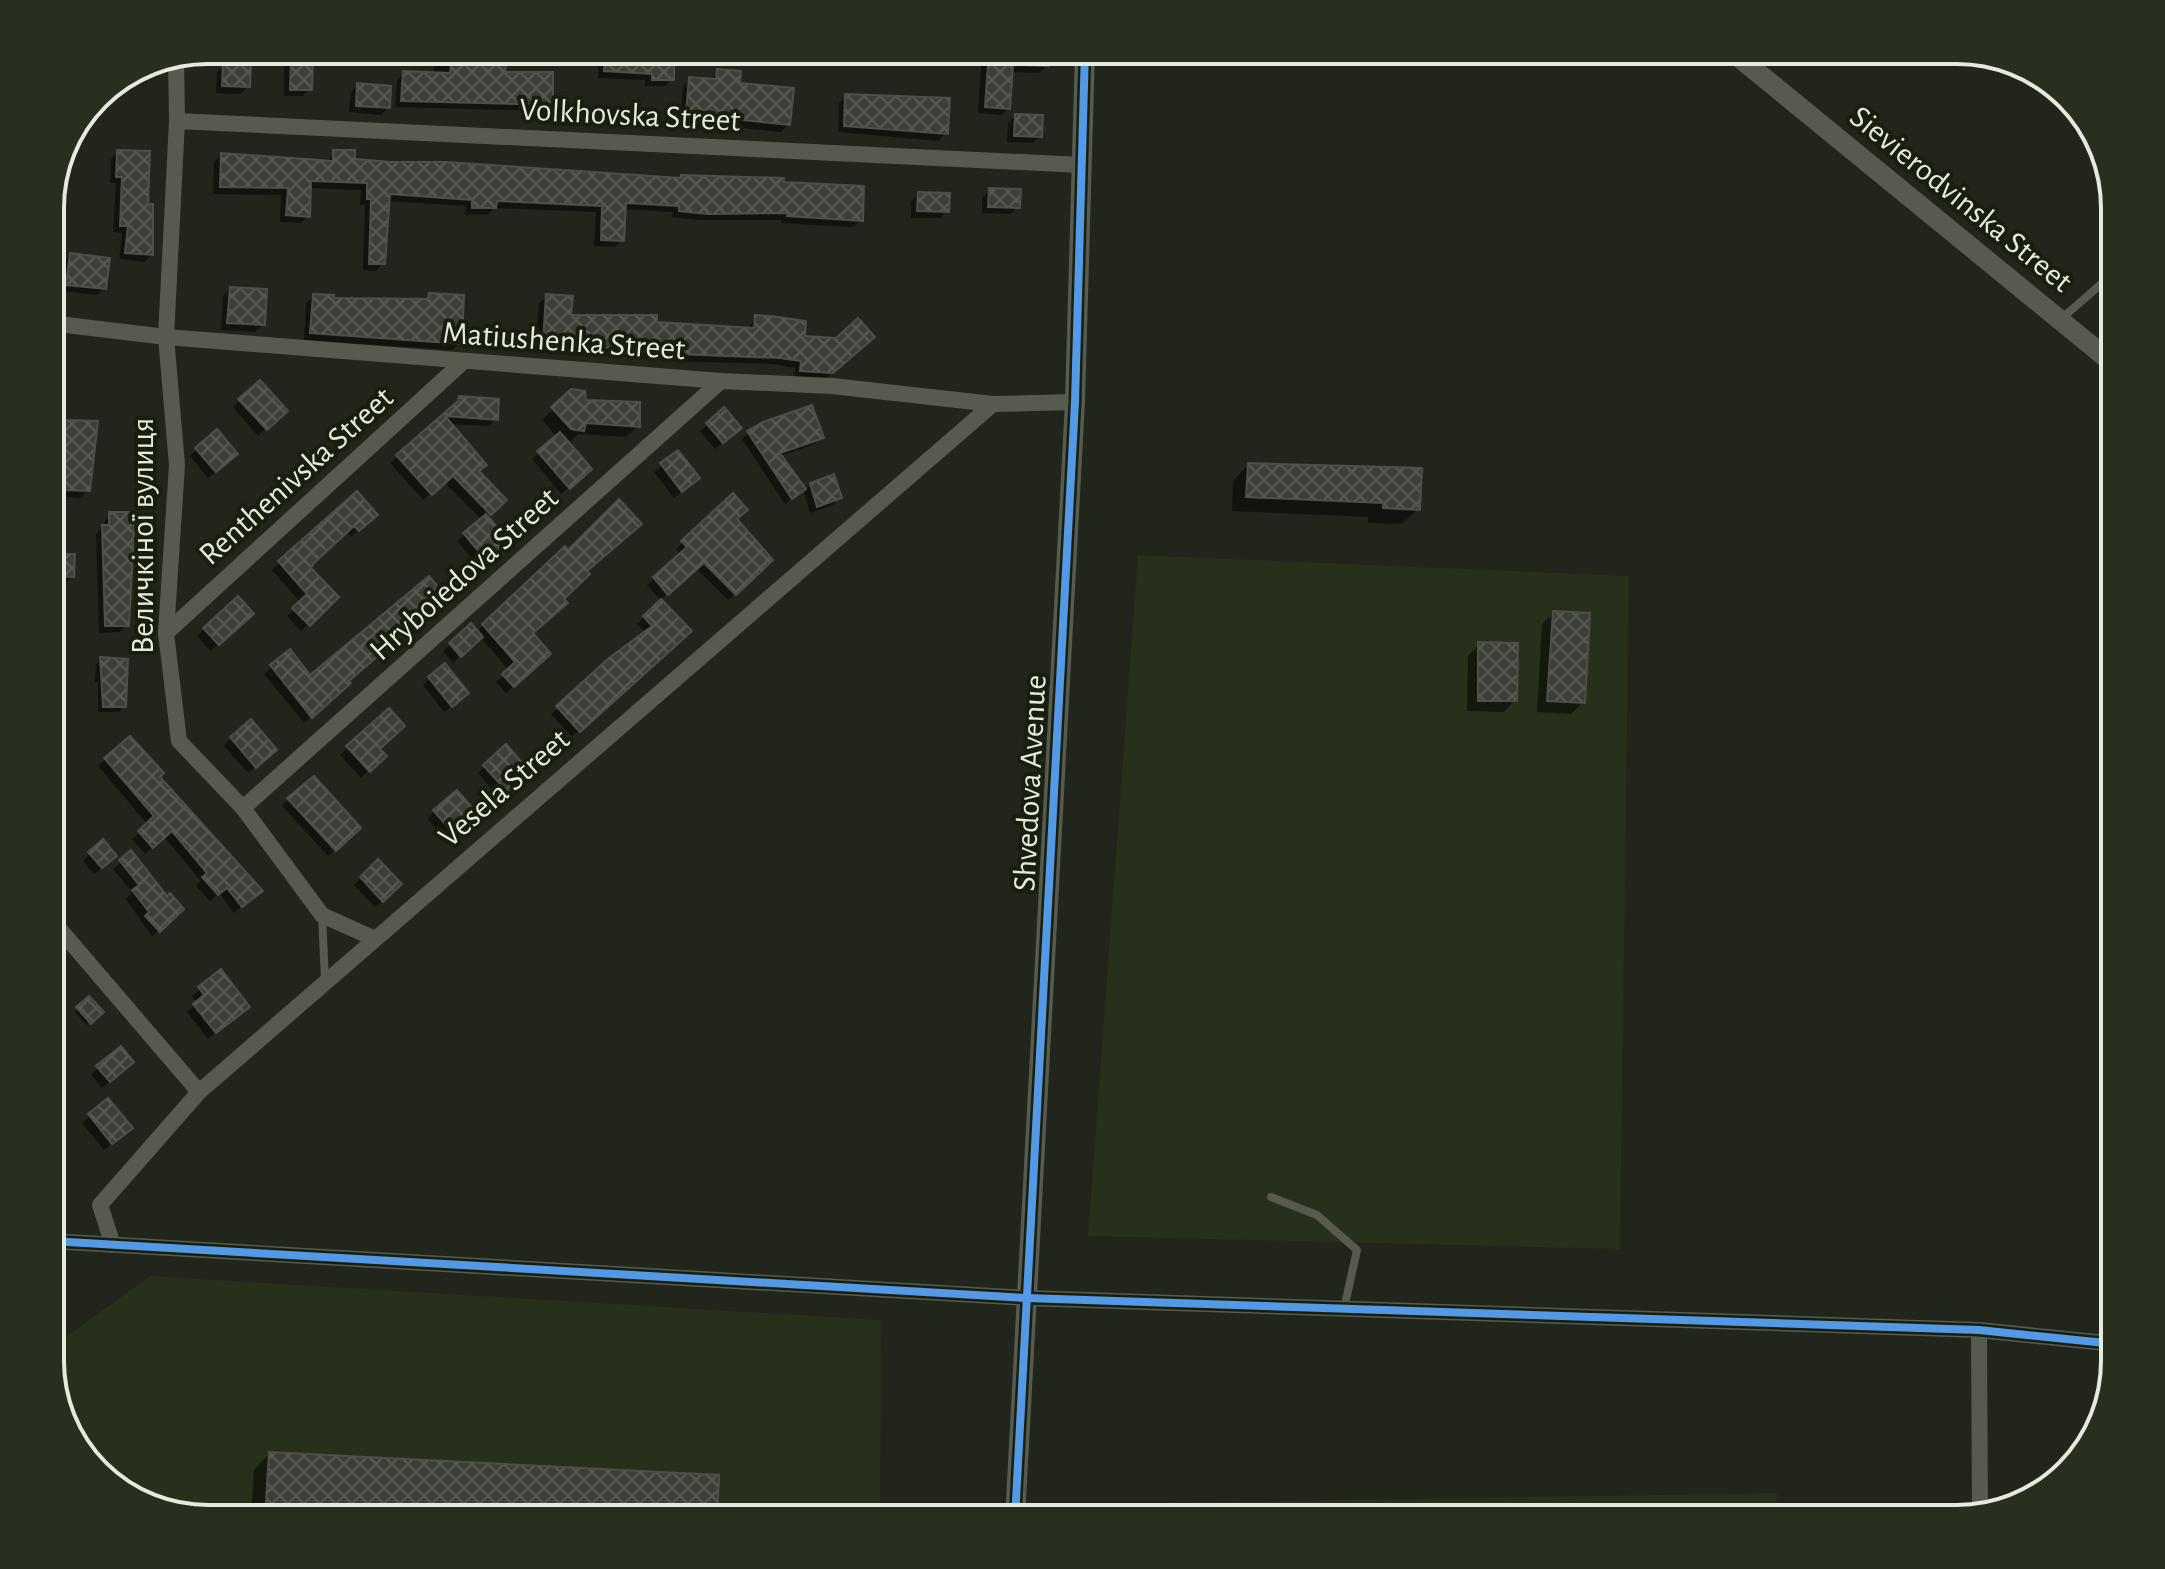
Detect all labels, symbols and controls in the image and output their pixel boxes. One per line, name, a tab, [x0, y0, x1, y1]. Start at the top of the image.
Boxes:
street label: Volkhovska Street	[519, 93, 741, 137]
street label: Sievierodvinska Street	[1844, 100, 2078, 298]
street label: Matiushenka Street	[442, 317, 686, 365]
street label: Renthenivska Street	[193, 381, 399, 571]
street label: Величкіної вулиця	[127, 418, 159, 654]
street label: Hryboiedova Street	[364, 482, 564, 666]
street label: Shvedova Avenue	[1008, 674, 1052, 892]
street label: Vesela Street	[433, 723, 575, 853]

